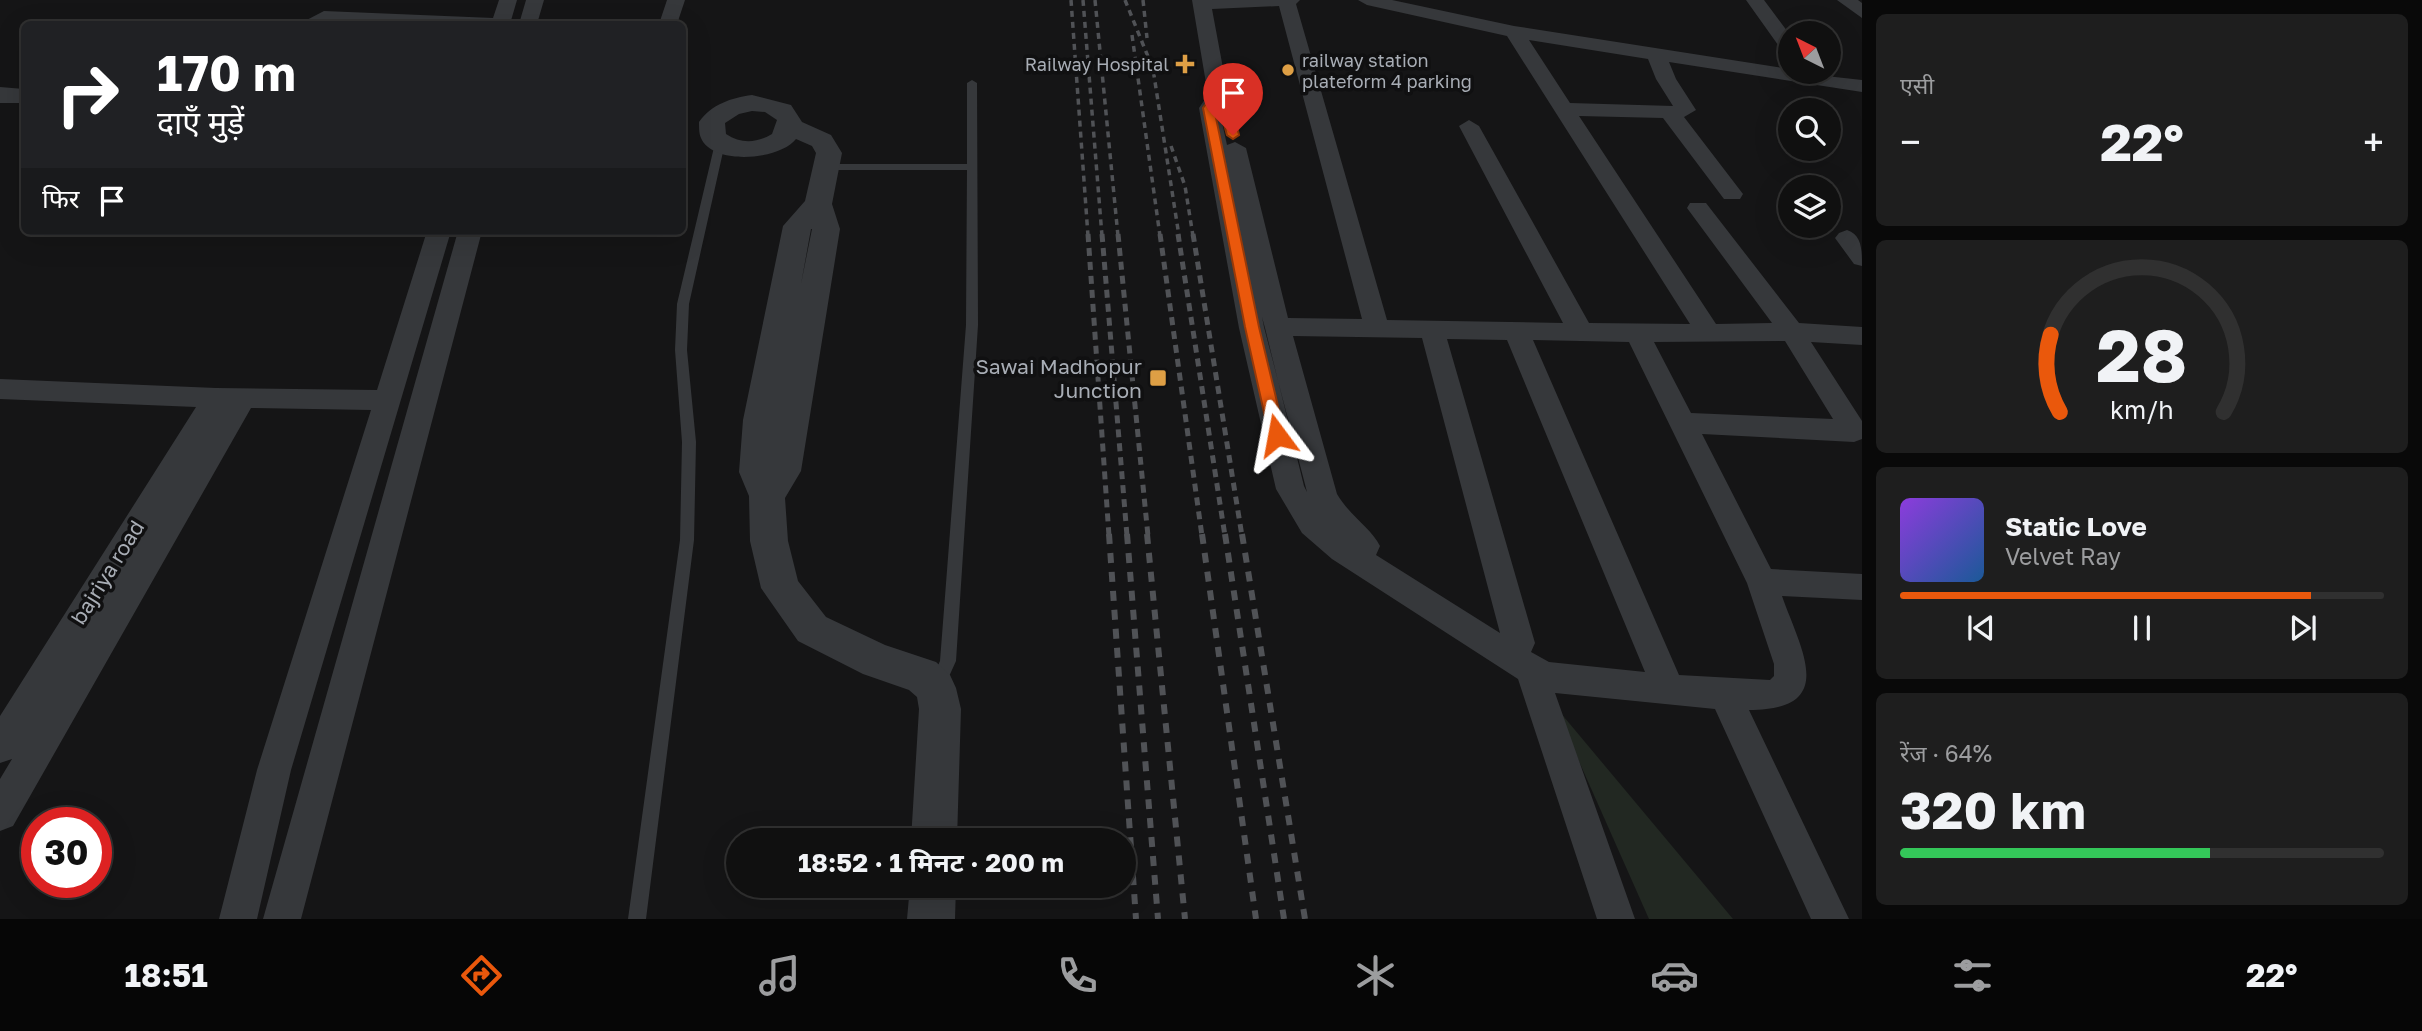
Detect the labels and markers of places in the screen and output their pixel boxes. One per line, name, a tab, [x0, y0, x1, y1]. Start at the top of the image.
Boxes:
place label: railway station plateform 4 parking	[1302, 49, 1472, 92]
place label: Railway Hospital	[1025, 53, 1169, 75]
marker: Railway Hospital	[1175, 54, 1195, 74]
marker: railway station plateform 4 parking	[1280, 62, 1296, 78]
pin	[1203, 63, 1263, 135]
place label: Sawai Madhopur Junction	[975, 353, 1142, 403]
marker: Sawai Madhopur Junction	[1148, 368, 1168, 388]

